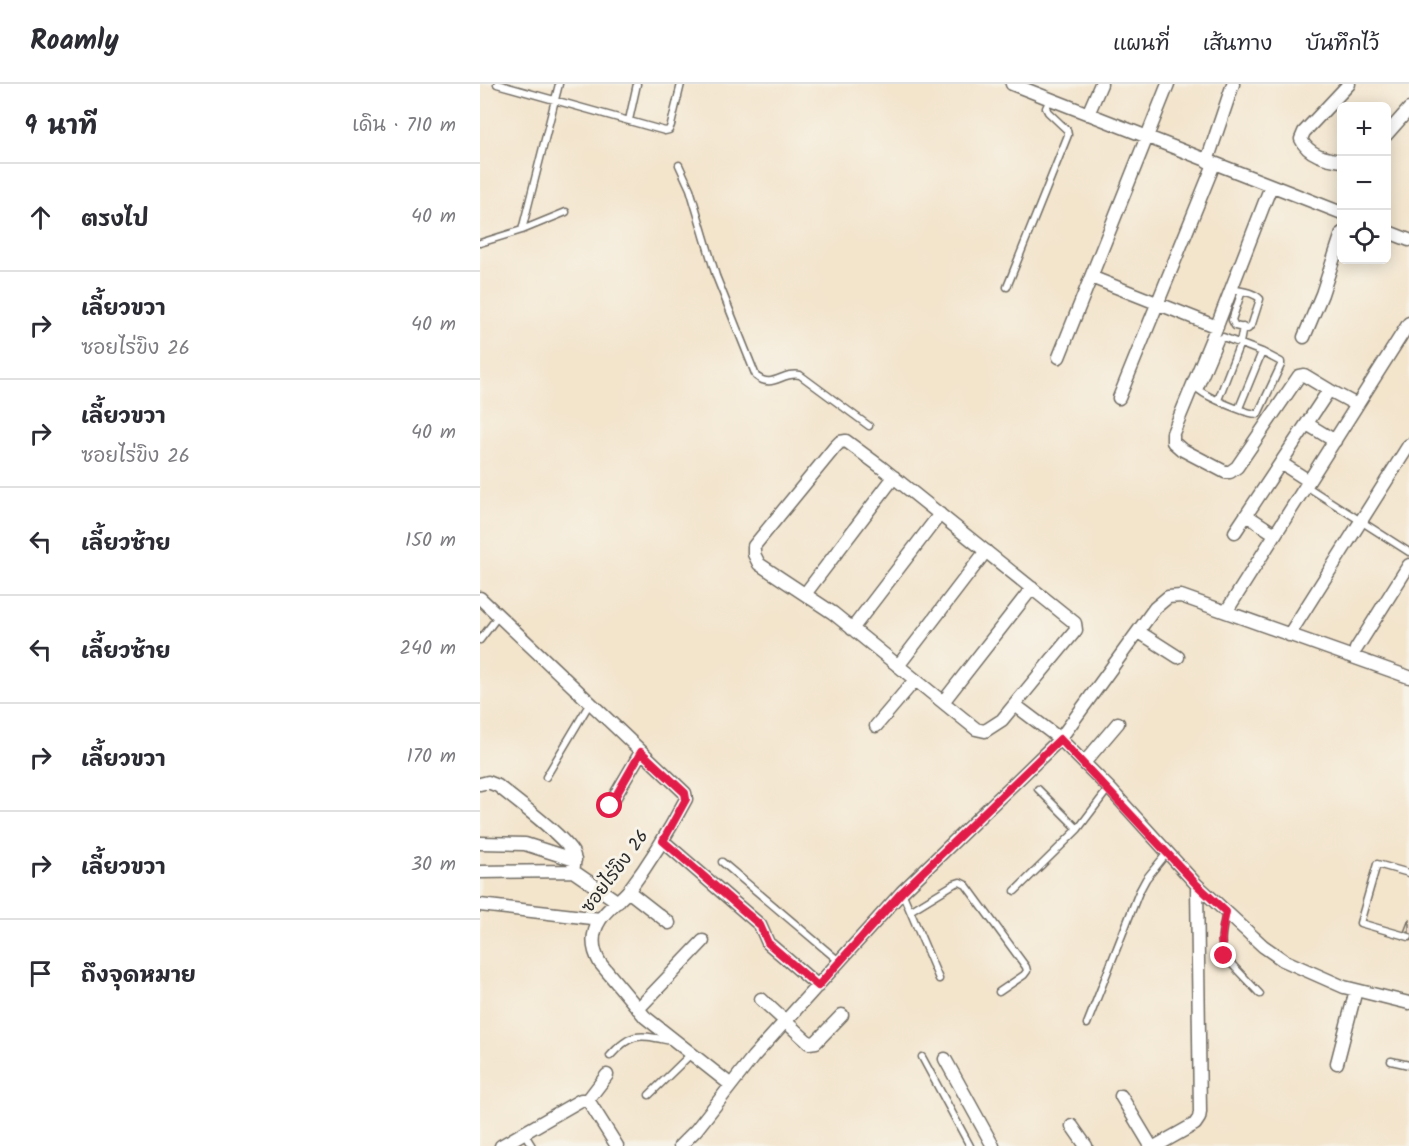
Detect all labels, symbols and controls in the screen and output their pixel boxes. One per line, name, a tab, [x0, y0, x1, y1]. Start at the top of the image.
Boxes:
text: Roamly	[30, 19, 119, 64]
text: แผนที่	[1113, 28, 1170, 61]
text: เส้นทาง	[1203, 28, 1272, 61]
text: บันทึกไว้	[1305, 28, 1379, 61]
map controls	[1337, 102, 1391, 264]
button: +	[1337, 102, 1391, 156]
text: 9 นาที	[24, 106, 97, 148]
text: เดิน · 710 m	[352, 110, 456, 142]
button: −	[1337, 156, 1391, 210]
icon: ahead	[24, 201, 57, 234]
text: 40 m	[411, 201, 456, 233]
text: ตรงไป	[81, 203, 149, 238]
button: locate	[1337, 210, 1391, 264]
text: เลี้ยวขวา	[81, 292, 165, 327]
icon: right	[24, 309, 57, 342]
text: 40 m	[411, 309, 456, 341]
text: ซอยไร่ขิง 26	[81, 333, 190, 365]
text: เลี้ยวขวา	[81, 400, 165, 435]
icon: right	[24, 417, 57, 450]
text: 40 m	[411, 417, 456, 449]
text: ซอยไร่ขิง 26	[81, 441, 190, 473]
icon: left	[24, 525, 57, 558]
text: 150 m	[405, 525, 456, 557]
text: เลี้ยวซ้าย	[81, 527, 171, 562]
icon: left	[24, 633, 57, 666]
text: 240 m	[399, 633, 456, 665]
text: เลี้ยวซ้าย	[81, 635, 171, 670]
icon: right	[24, 741, 57, 774]
text: 170 m	[407, 741, 456, 773]
text: เลี้ยวขวา	[81, 743, 165, 778]
route start	[596, 792, 622, 818]
street label: ซอยไร่ขิง 26	[575, 824, 657, 920]
icon: right	[24, 849, 57, 882]
text: 30 m	[411, 849, 456, 881]
text: เลี้ยวขวา	[81, 851, 165, 886]
route end	[1210, 942, 1236, 968]
icon: arrive	[24, 957, 57, 990]
text: ถึงจุดหมาย	[81, 959, 196, 994]

